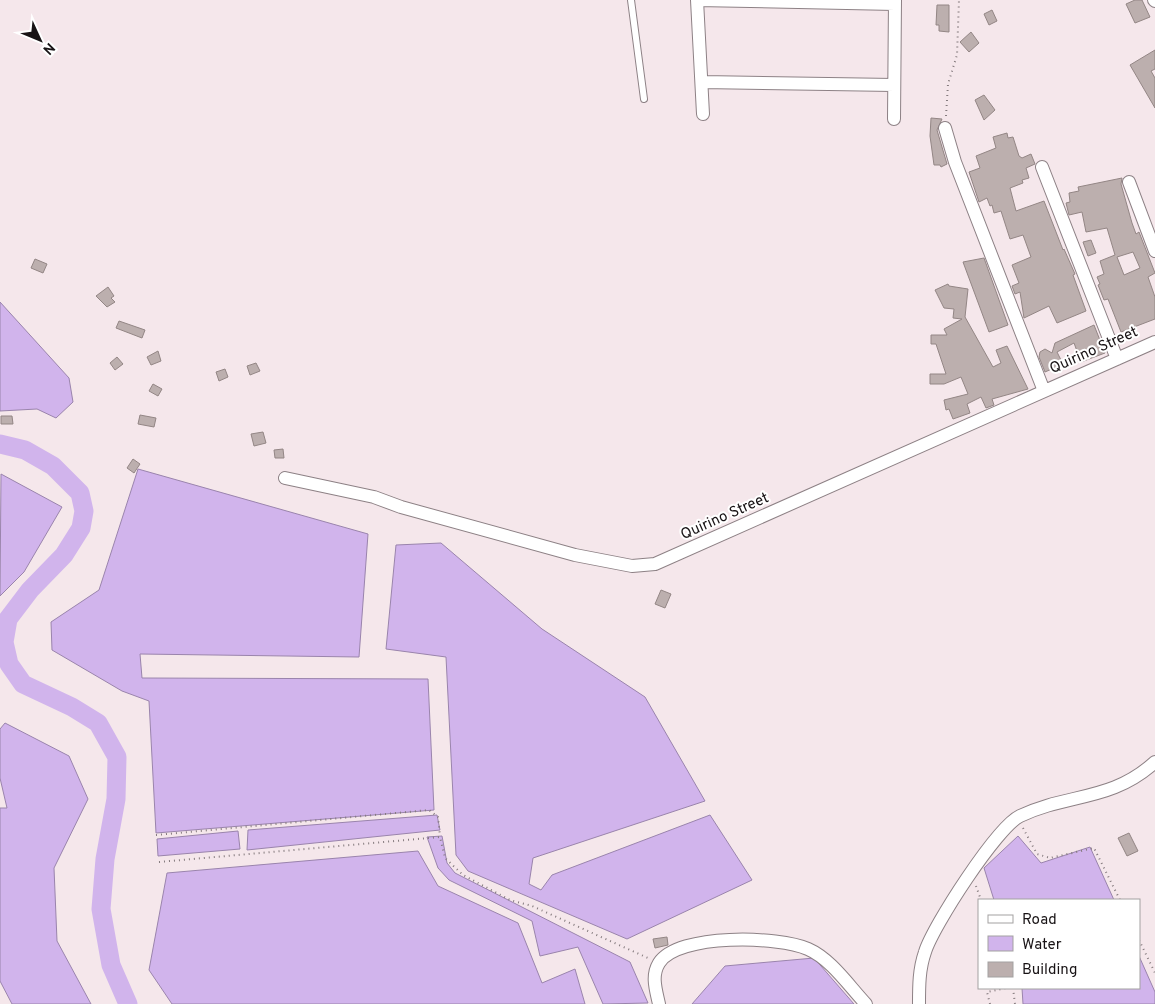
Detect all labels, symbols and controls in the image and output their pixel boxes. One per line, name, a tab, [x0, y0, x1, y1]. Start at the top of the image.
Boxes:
north arrow	[15, 15, 65, 65]
text: N	[39, 38, 58, 58]
street label: Quirino Street	[1047, 323, 1141, 379]
street label: Quirino Street	[678, 489, 772, 545]
legend	[978, 899, 1140, 989]
text: Road	[1022, 911, 1057, 930]
text: Water	[1022, 936, 1062, 955]
text: Building	[1022, 961, 1077, 980]

